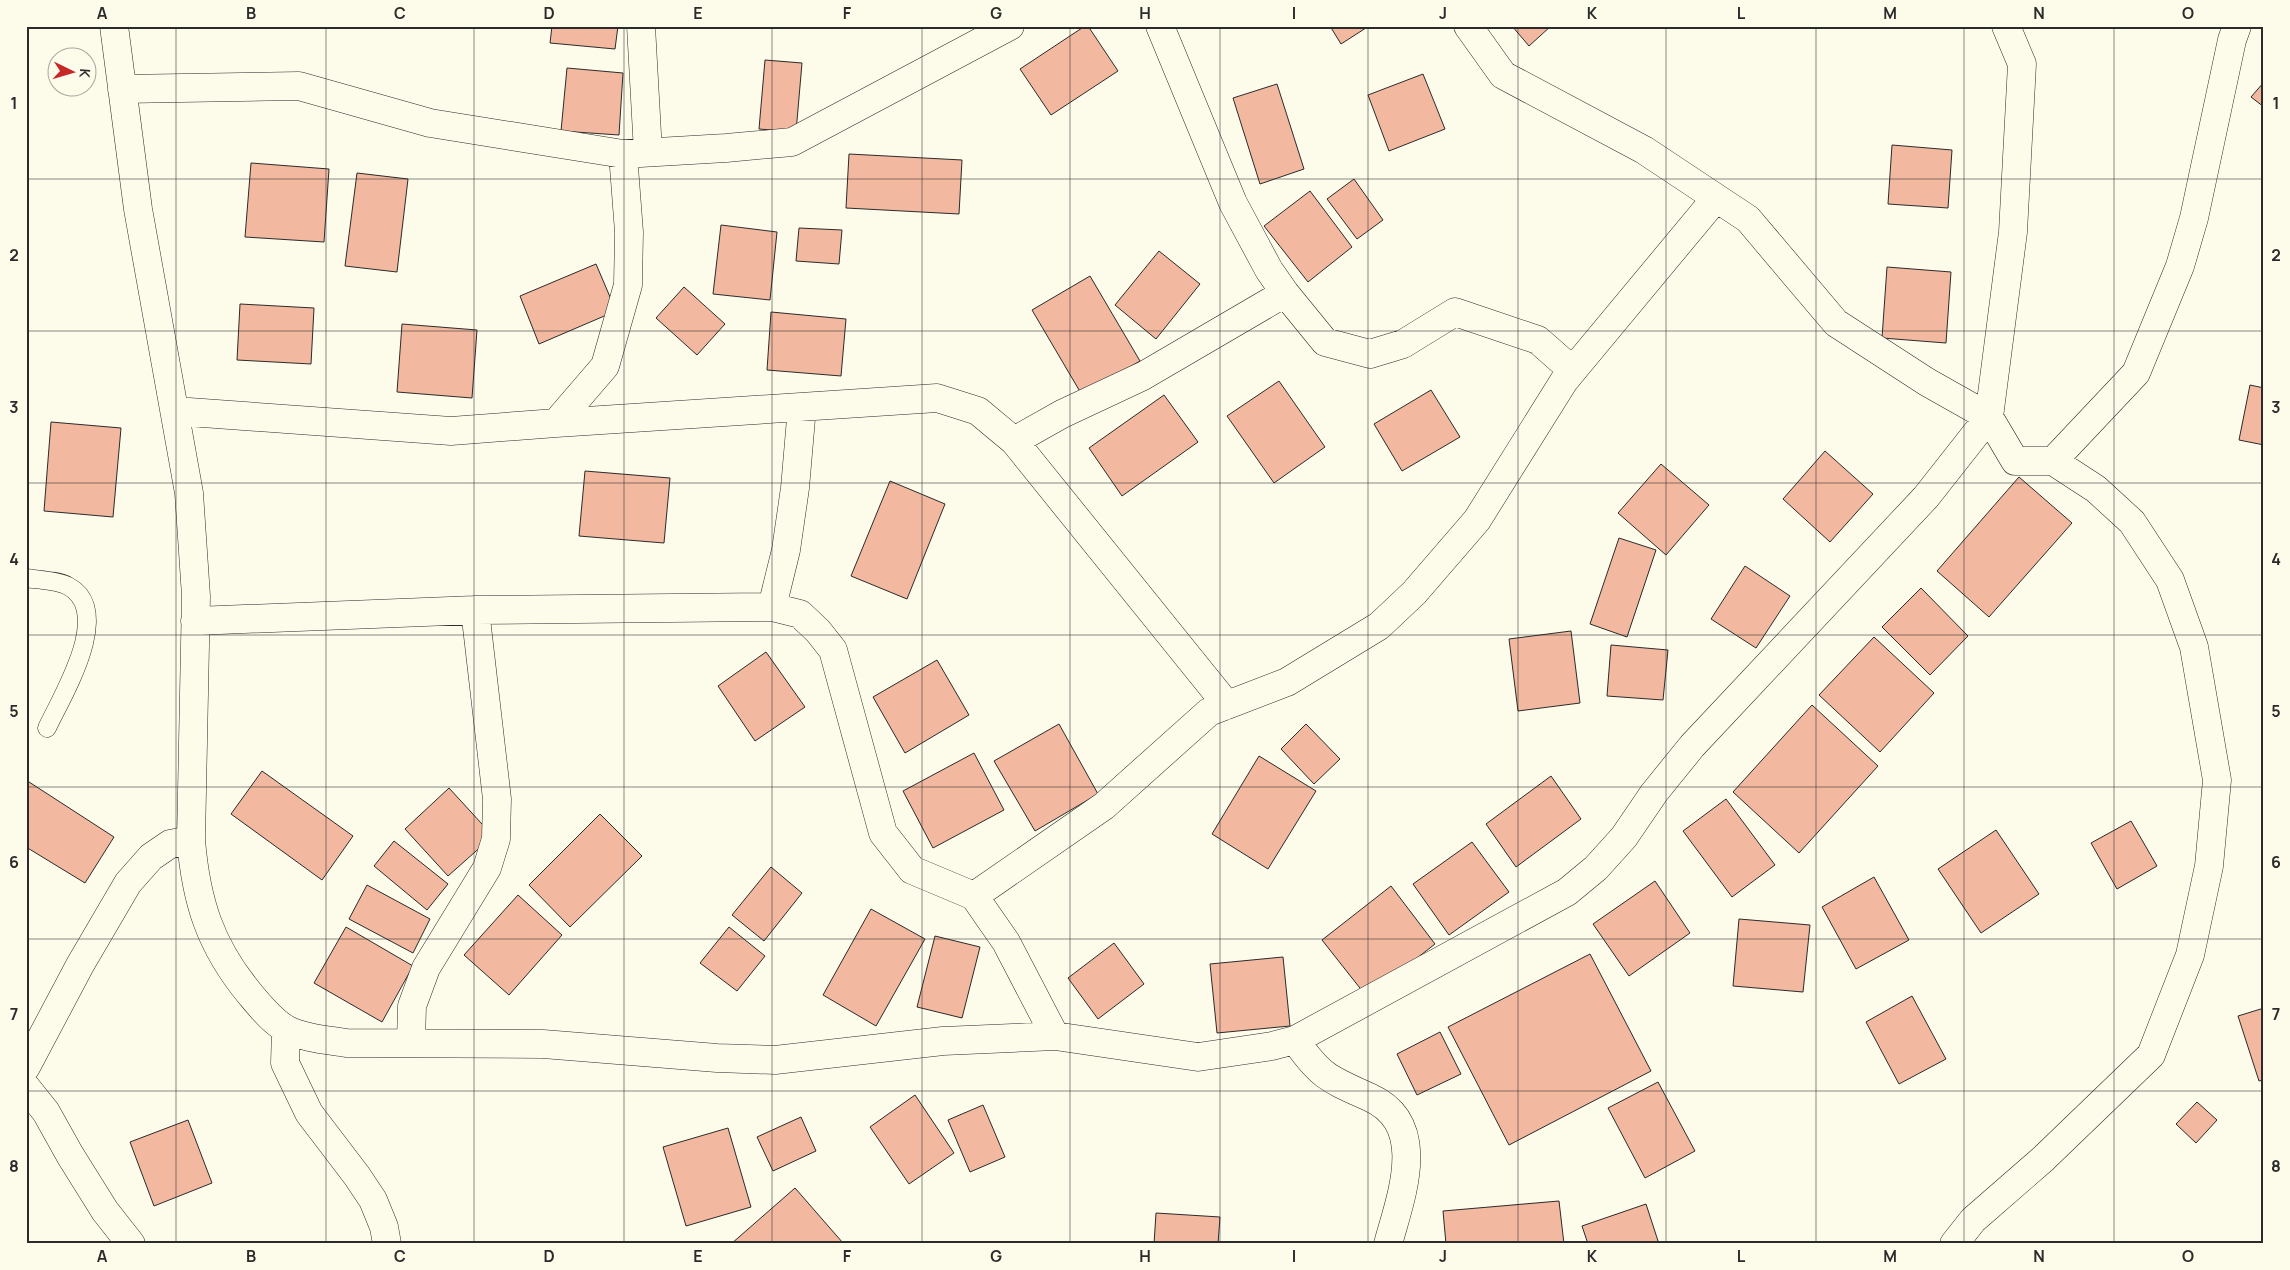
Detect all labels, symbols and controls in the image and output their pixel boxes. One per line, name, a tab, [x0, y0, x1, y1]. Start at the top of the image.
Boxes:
text: A	[97, 2, 108, 24]
text: B	[246, 2, 256, 24]
text: C	[394, 2, 406, 24]
text: D	[543, 2, 555, 24]
text: E	[693, 2, 703, 24]
text: F	[843, 2, 852, 24]
text: G	[990, 2, 1002, 24]
text: H	[1139, 2, 1151, 24]
text: I	[1292, 2, 1296, 24]
text: J	[1439, 2, 1447, 24]
text: K	[1587, 2, 1598, 24]
text: L	[1737, 2, 1746, 24]
text: M	[1883, 2, 1897, 24]
text: N	[2033, 2, 2045, 24]
text: O	[2182, 2, 2194, 24]
north arrow	[48, 48, 98, 98]
text: K	[76, 68, 95, 79]
text: 1	[10, 92, 18, 114]
text: 1	[2272, 92, 2280, 114]
text: 2	[9, 244, 19, 266]
text: 2	[2271, 244, 2281, 266]
text: 3	[9, 396, 19, 418]
text: 3	[2271, 396, 2281, 418]
text: 4	[9, 548, 19, 570]
text: 4	[2271, 548, 2281, 570]
text: 5	[9, 700, 19, 722]
text: 5	[2271, 700, 2281, 722]
text: 6	[9, 851, 19, 873]
text: 6	[2271, 851, 2281, 873]
text: 7	[10, 1003, 18, 1025]
text: 7	[2272, 1003, 2280, 1025]
text: 8	[9, 1155, 19, 1177]
text: 8	[2271, 1155, 2281, 1177]
text: A	[97, 1245, 108, 1267]
text: B	[246, 1245, 256, 1267]
text: C	[394, 1245, 406, 1267]
text: D	[543, 1245, 555, 1267]
text: E	[693, 1245, 703, 1267]
text: F	[843, 1245, 852, 1267]
text: G	[990, 1245, 1002, 1267]
text: H	[1139, 1245, 1151, 1267]
text: I	[1292, 1245, 1296, 1267]
text: J	[1439, 1245, 1447, 1267]
text: K	[1587, 1245, 1598, 1267]
text: L	[1737, 1245, 1746, 1267]
text: M	[1883, 1245, 1897, 1267]
text: N	[2033, 1245, 2045, 1267]
text: O	[2182, 1245, 2194, 1267]

